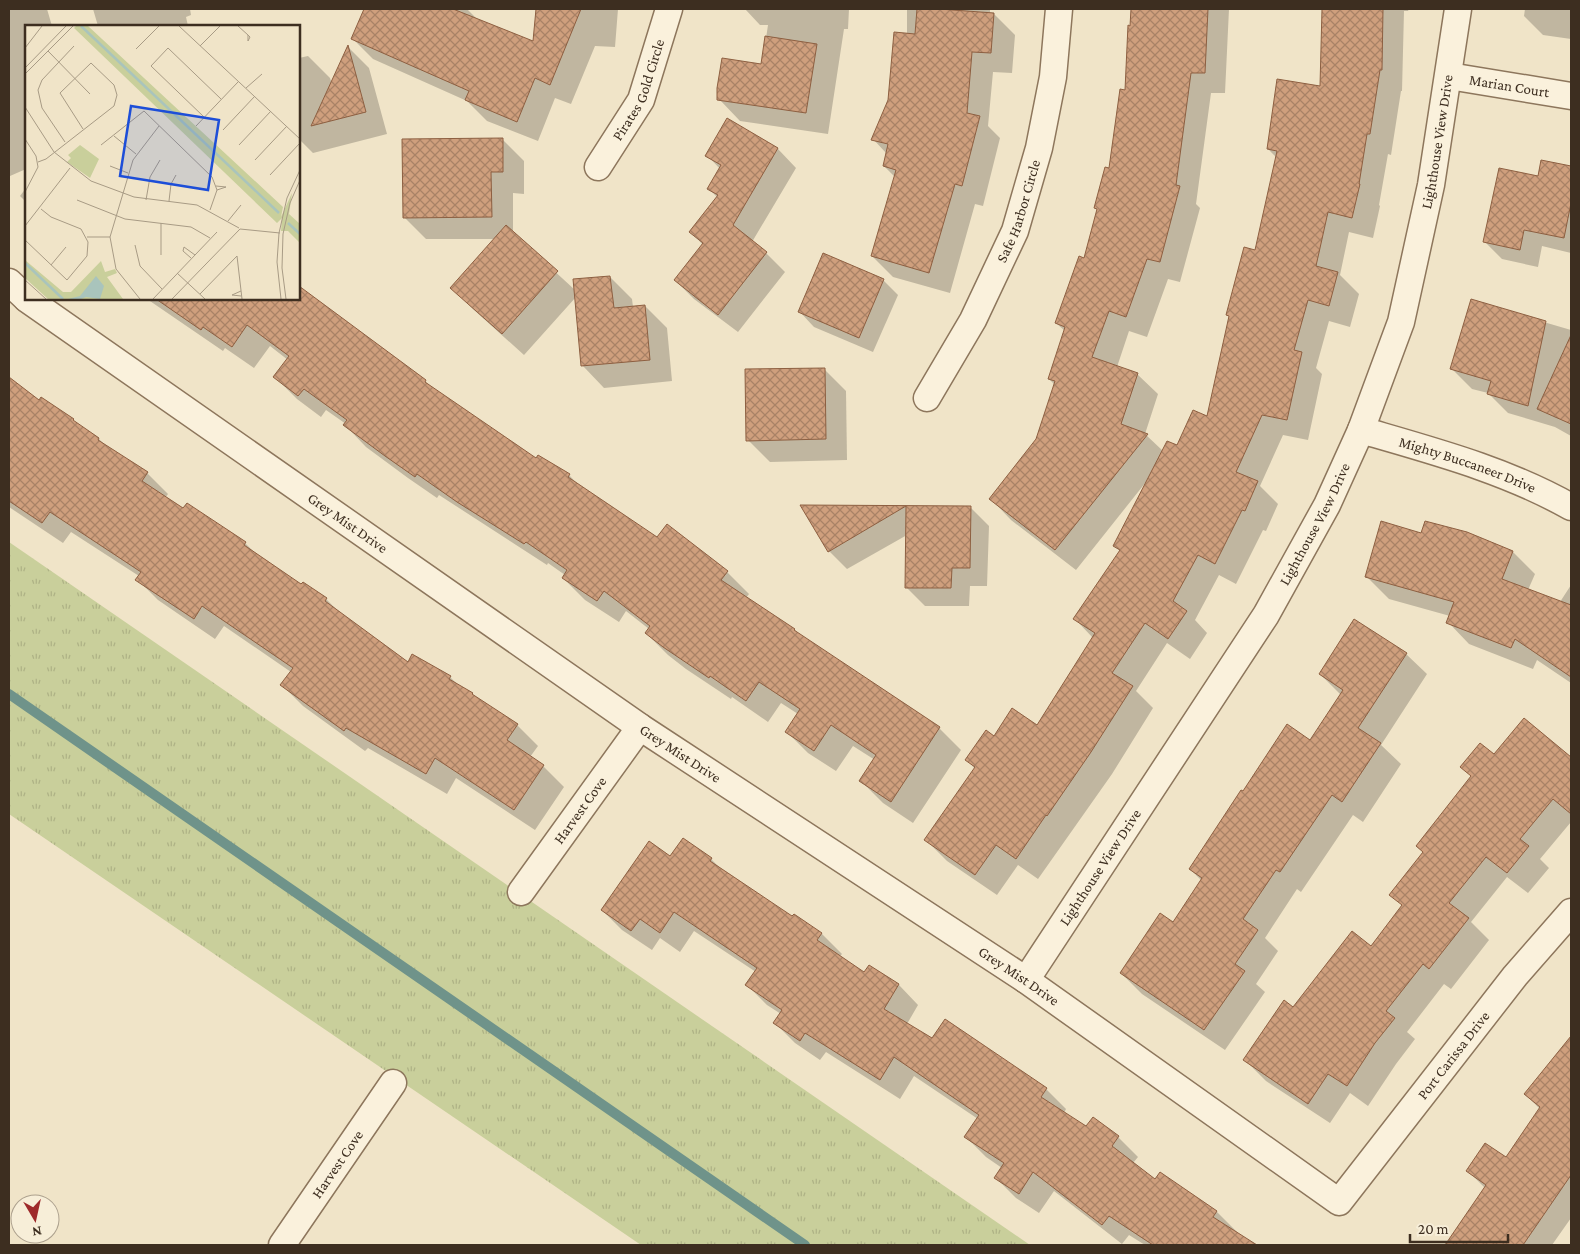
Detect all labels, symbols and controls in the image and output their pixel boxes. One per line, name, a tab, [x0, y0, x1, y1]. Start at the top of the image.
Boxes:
inset map	[25, 25, 300, 300]
street label: Pirates Gold Circle	[609, 37, 667, 143]
street label: Marian Court	[1468, 71, 1551, 100]
street label: Lighthouse View Drive	[1418, 73, 1456, 210]
street label: Safe Harbor Circle	[993, 157, 1043, 265]
street label: Mighty Buccaneer Drive	[1397, 433, 1539, 496]
street label: Lighthouse View Drive	[1276, 460, 1353, 588]
street label: Grey Mist Drive	[305, 490, 391, 556]
street label: Grey Mist Drive	[637, 721, 724, 786]
street label: Harvest Cove	[551, 773, 610, 847]
street label: Lighthouse View Drive	[1056, 806, 1144, 928]
street label: Grey Mist Drive	[976, 943, 1062, 1009]
street label: Port Carissa Drive	[1414, 1008, 1493, 1102]
street label: Harvest Cove	[309, 1127, 366, 1201]
north arrow	[10, 1194, 60, 1244]
scale bar	[1410, 1212, 1508, 1244]
text: 20 m	[1418, 1221, 1449, 1237]
text: N	[31, 1223, 43, 1241]

